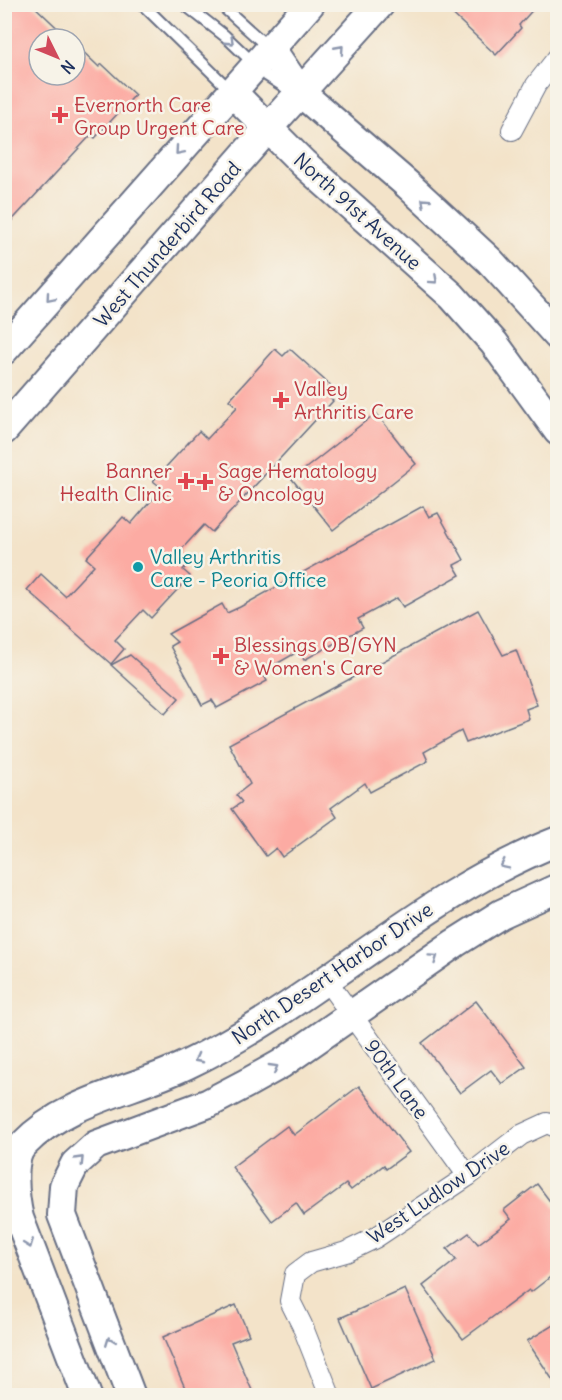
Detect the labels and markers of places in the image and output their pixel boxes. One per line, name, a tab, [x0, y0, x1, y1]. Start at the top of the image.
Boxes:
place label: Evernorth Care Group Urgent Care	[74, 92, 245, 140]
marker: Evernorth Care Group Urgent Care	[51, 106, 69, 124]
place label: Valley Arthritis Care	[294, 376, 414, 424]
marker: Valley Arthritis Care	[272, 391, 290, 409]
place label: Banner Health Clinic	[60, 458, 172, 506]
place label: Sage Hematology & Oncology	[218, 458, 377, 506]
marker: Banner Health Clinic	[177, 472, 195, 490]
marker: Sage Hematology & Oncology	[196, 473, 214, 491]
place label: Valley Arthritis Care - Peoria Office	[150, 544, 327, 592]
marker: Valley Arthritis Care - Peoria Office	[131, 560, 145, 574]
place label: Blessings OB/GYN & Women's Care	[234, 632, 397, 680]
marker: Blessings OB/GYN & Women's Care	[212, 647, 230, 665]

